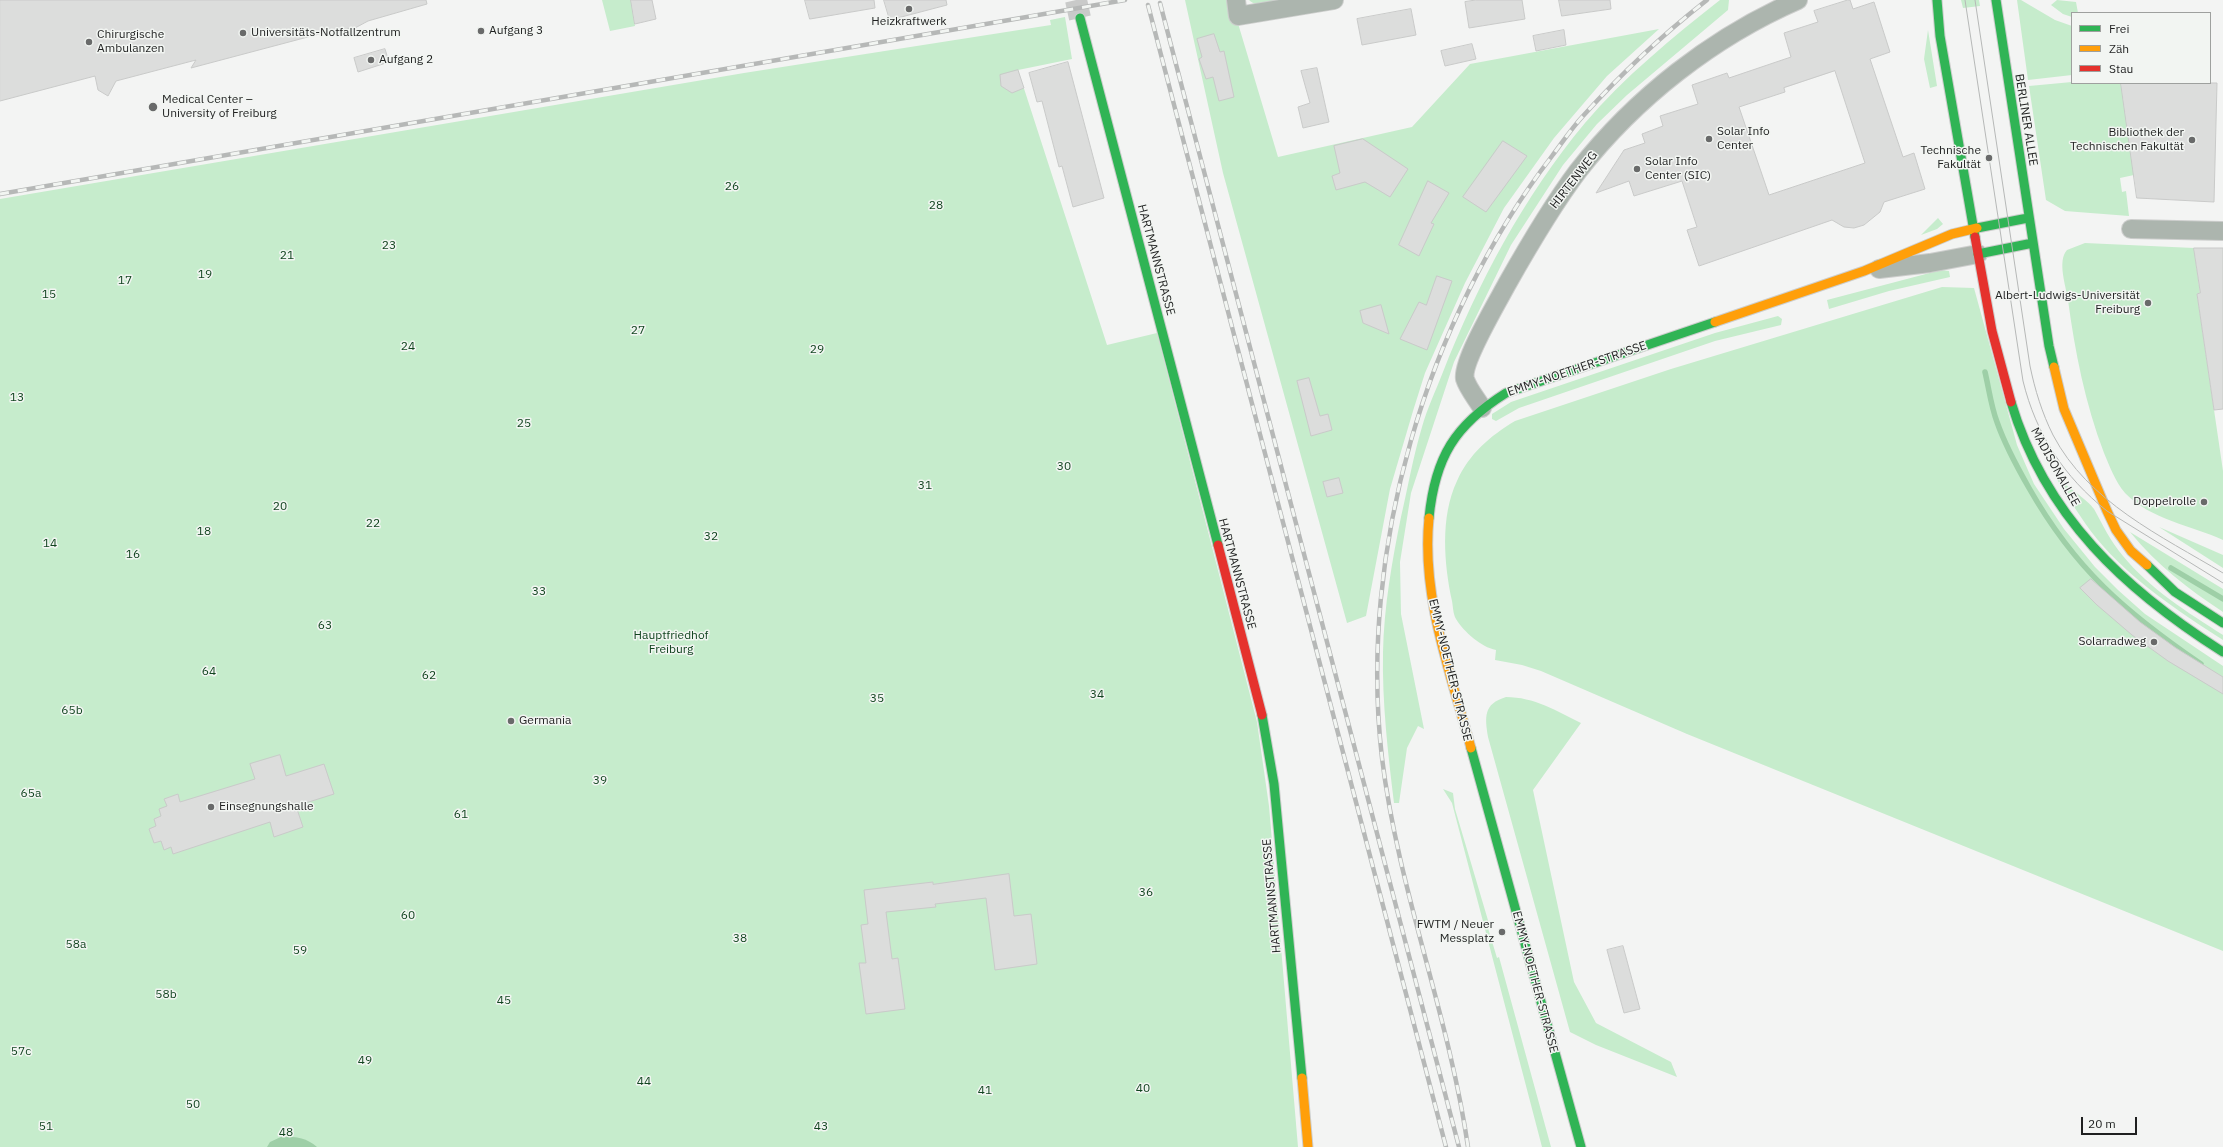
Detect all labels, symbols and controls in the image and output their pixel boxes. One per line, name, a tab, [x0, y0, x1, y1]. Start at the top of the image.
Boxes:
marker: Heizkraftwerk	[904, 4, 914, 14]
legend	[2071, 12, 2211, 84]
place label: Heizkraftwerk	[871, 15, 947, 29]
text: Frei	[2109, 21, 2129, 36]
place label: Aufgang 3	[489, 24, 543, 38]
place label: Universitäts-Notfallzentrum	[251, 26, 401, 40]
marker: Aufgang 3	[476, 26, 486, 36]
place label: Chirurgische Ambulanzen	[97, 28, 164, 56]
marker: Universitäts-Notfallzentrum	[238, 28, 248, 38]
marker: Chirurgische Ambulanzen	[84, 37, 94, 47]
text: Zäh	[2109, 41, 2129, 56]
place label: Aufgang 2	[379, 53, 433, 67]
marker: Aufgang 2	[366, 55, 376, 65]
text: Stau	[2109, 61, 2133, 76]
street label: BERLINER ALLEE	[2012, 73, 2040, 167]
place label: Medical Center – University of Freiburg	[162, 93, 277, 121]
marker: Medical Center – University of Freiburg	[147, 101, 159, 113]
place label: Solar Info Center	[1717, 125, 1770, 153]
place label: Bibliothek der Technischen Fakultät	[2070, 126, 2184, 154]
marker: Solar Info Center	[1704, 134, 1714, 144]
marker: Bibliothek der Technischen Fakultät	[2187, 135, 2197, 145]
place label: Technische Fakultät	[1920, 144, 1981, 172]
street label: HIRTENWEG	[1547, 148, 1601, 212]
marker: Technische Fakultät	[1984, 153, 1994, 163]
place label: Solar Info Center (SIC)	[1645, 155, 1711, 183]
marker: Solar Info Center (SIC)	[1632, 164, 1642, 174]
park label: 26	[725, 180, 739, 194]
park label: 28	[929, 199, 943, 213]
street label: HARTMANNSTRASSE	[1134, 203, 1178, 317]
park label: 23	[382, 239, 396, 253]
park label: 21	[280, 249, 294, 263]
park label: 19	[198, 268, 212, 282]
park label: 17	[118, 274, 132, 288]
park label: 15	[42, 288, 56, 302]
place label: Albert-Ludwigs-Universität Freiburg	[1995, 289, 2140, 317]
marker: Albert-Ludwigs-Universität Freiburg	[2143, 298, 2153, 308]
park label: 27	[631, 324, 645, 338]
street label: EMMY-NOETHER-STRASSE	[1506, 338, 1648, 400]
park label: 24	[401, 340, 415, 354]
park label: 29	[810, 343, 824, 357]
park label: 13	[10, 391, 24, 405]
park label: 25	[517, 417, 531, 431]
street label: MADISONALLEE	[2027, 425, 2083, 509]
park label: 30	[1057, 460, 1071, 474]
park label: 31	[918, 479, 932, 493]
place label: Doppelrolle	[2133, 495, 2196, 509]
marker: Doppelrolle	[2199, 497, 2209, 507]
park label: 20	[273, 500, 287, 514]
park label: 22	[366, 517, 380, 531]
street label: HARTMANNSTRASSE	[1215, 517, 1259, 631]
park label: 18	[197, 525, 211, 539]
park label: 32	[704, 530, 718, 544]
park label: 14	[43, 537, 57, 551]
park label: 16	[126, 548, 140, 562]
park label: 33	[532, 585, 546, 599]
street label: EMMY-NOETHER-STRASSE	[1425, 597, 1475, 743]
park label: 63	[318, 619, 332, 633]
park label: Hauptfriedhof Freiburg	[634, 629, 708, 657]
place label: Solarradweg	[2078, 635, 2146, 649]
marker: Solarradweg	[2149, 637, 2159, 647]
park label: 64	[202, 665, 216, 679]
park label: 62	[422, 669, 436, 683]
park label: 34	[1090, 688, 1104, 702]
park label: 35	[870, 692, 884, 706]
park label: 65b	[61, 704, 83, 718]
place label: Germania	[519, 714, 571, 728]
marker: Germania	[506, 716, 516, 726]
park label: 39	[593, 774, 607, 788]
park label: 65a	[21, 787, 41, 801]
place label: Einsegnungshalle	[219, 800, 313, 814]
marker: Einsegnungshalle	[206, 802, 216, 812]
park label: 61	[454, 808, 468, 822]
street label: HARTMANNSTRASSE	[1260, 838, 1284, 954]
park label: 36	[1139, 886, 1153, 900]
park label: 60	[401, 909, 415, 923]
street label: EMMY-NOETHER-STRASSE	[1509, 910, 1561, 1054]
place label: FWTM / Neuer Messplatz	[1417, 918, 1494, 946]
marker: FWTM / Neuer Messplatz	[1497, 927, 1507, 937]
park label: 38	[733, 932, 747, 946]
park label: 58a	[66, 938, 86, 952]
park label: 59	[293, 944, 307, 958]
park label: 58b	[155, 988, 177, 1002]
park label: 45	[497, 994, 511, 1008]
park label: 57c	[11, 1045, 31, 1059]
park label: 49	[358, 1054, 372, 1068]
park label: 44	[637, 1075, 651, 1089]
park label: 40	[1136, 1082, 1150, 1096]
park label: 41	[978, 1084, 992, 1098]
park label: 50	[186, 1098, 200, 1112]
scale bar	[2083, 1109, 2139, 1135]
text: 20 m	[2088, 1116, 2116, 1131]
park label: 51	[39, 1120, 53, 1134]
park label: 43	[814, 1120, 828, 1134]
park label: 48	[279, 1126, 293, 1140]

